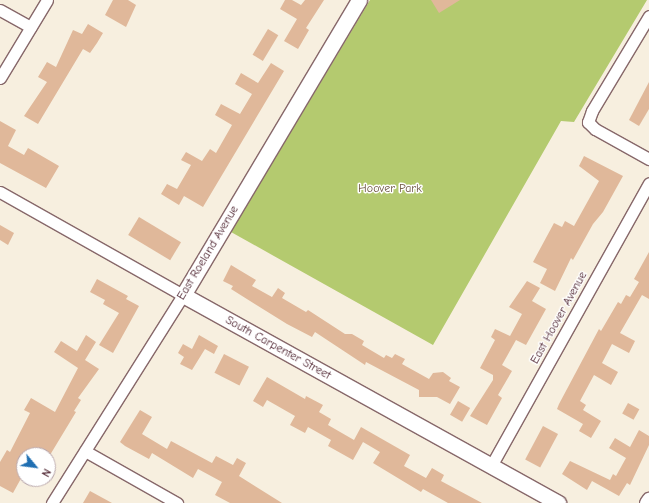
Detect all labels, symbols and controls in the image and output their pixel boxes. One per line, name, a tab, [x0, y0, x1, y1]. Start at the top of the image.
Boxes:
park label: Hoover Park	[358, 182, 422, 196]
street label: East Roeland Avenue	[174, 203, 242, 303]
street label: East Hoover Avenue	[528, 269, 590, 367]
street label: South Carpenter Street	[223, 313, 333, 383]
north arrow	[16, 447, 56, 487]
text: N	[39, 466, 53, 479]

